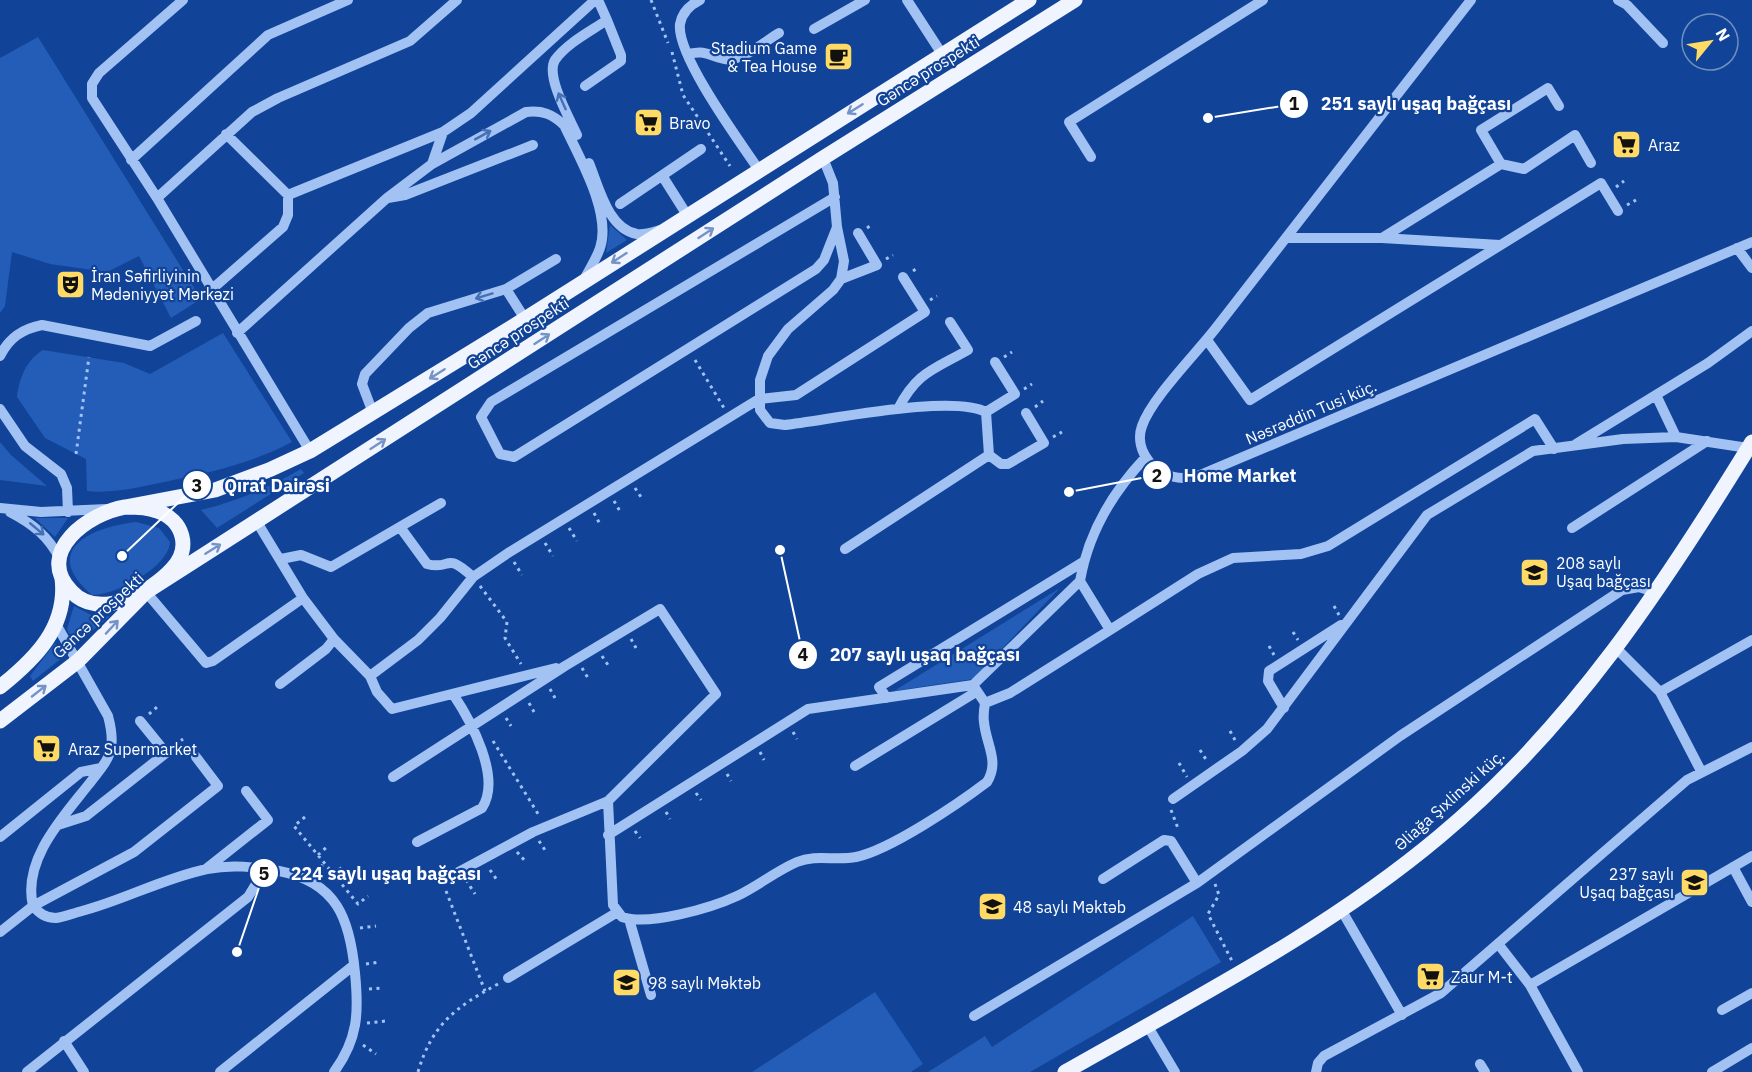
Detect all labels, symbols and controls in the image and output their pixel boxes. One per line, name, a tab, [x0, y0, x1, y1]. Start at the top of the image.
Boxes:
north arrow	[1680, 12, 1740, 72]
text: N	[1711, 24, 1735, 45]
street label: Gəncə prospekti	[873, 31, 983, 111]
place label: Stadium Game & Tea House	[711, 38, 817, 76]
cafe icon: Stadium Game & Tea House	[822, 41, 854, 73]
callout: 251 saylı uşaq bağçası	[1279, 86, 1523, 122]
text: 1	[1289, 92, 1300, 115]
text: 251 saylı uşaq bağçası	[1321, 92, 1511, 115]
one-way arrow	[555, 93, 567, 111]
one-way arrow	[847, 103, 864, 115]
supermarket icon: Bravo	[632, 107, 664, 139]
place label: Bravo	[669, 113, 710, 133]
one-way arrow	[474, 129, 491, 141]
supermarket icon: Araz	[1611, 129, 1643, 161]
place label: Araz	[1648, 135, 1680, 155]
one-way arrow	[697, 227, 714, 239]
one-way arrow	[611, 253, 628, 265]
place label: İran Səfirliyinin Mədəniyyət Mərkəzi	[91, 266, 234, 304]
theatre icon: İran Səfirliyinin Mədəniyyət Mərkəzi	[54, 269, 86, 301]
one-way arrow	[475, 291, 494, 302]
street label: Gəncə prospekti	[463, 293, 573, 373]
one-way arrow	[533, 332, 550, 344]
one-way arrow	[429, 369, 446, 381]
street label: Nəsrəddin Tusi küç.	[1242, 375, 1380, 449]
one-way arrow	[369, 438, 385, 450]
callout: Home Market	[1142, 457, 1308, 493]
text: 2	[1152, 464, 1162, 487]
text: Home Market	[1184, 464, 1297, 487]
callout: Qırat Dairəsi	[182, 467, 342, 503]
text: 3	[192, 474, 202, 497]
text: Qırat Dairəsi	[224, 474, 330, 497]
one-way arrow	[29, 522, 44, 536]
one-way arrow	[204, 542, 221, 554]
place label: 208 saylı Uşaq bağçası	[1556, 553, 1651, 591]
school or university icon: 208 saylı Uşaq bağçası	[1519, 556, 1551, 588]
street label: Gəncə prospekti	[48, 568, 148, 662]
one-way arrow	[105, 620, 119, 635]
callout: 207 saylı uşaq bağçası	[788, 637, 1032, 673]
text: 4	[798, 643, 809, 666]
text: 207 saylı uşaq bağçası	[830, 643, 1020, 666]
one-way arrow	[31, 685, 47, 698]
supermarket icon: Araz Supermarket	[31, 733, 63, 765]
place label: Araz Supermarket	[68, 739, 197, 759]
street label: Əliağa Şıxlinski küç.	[1390, 745, 1508, 855]
callout: 224 saylı uşaq bağçası	[249, 855, 494, 891]
text: 5	[259, 862, 270, 885]
text: 224 saylı uşaq bağçası	[291, 862, 481, 885]
place label: 237 saylı Uşaq bağçası	[1579, 864, 1674, 902]
school or university icon: 237 saylı Uşaq bağçası	[1679, 867, 1711, 899]
school or university icon: 48 saylı Məktəb	[976, 891, 1008, 923]
place label: 48 saylı Məktəb	[1013, 897, 1126, 917]
supermarket icon: Zaur M-t	[1414, 961, 1446, 993]
school or university icon: 98 saylı Məktəb	[611, 967, 643, 999]
place label: Zaur M-t	[1451, 967, 1513, 987]
place label: 98 saylı Məktəb	[648, 973, 761, 993]

